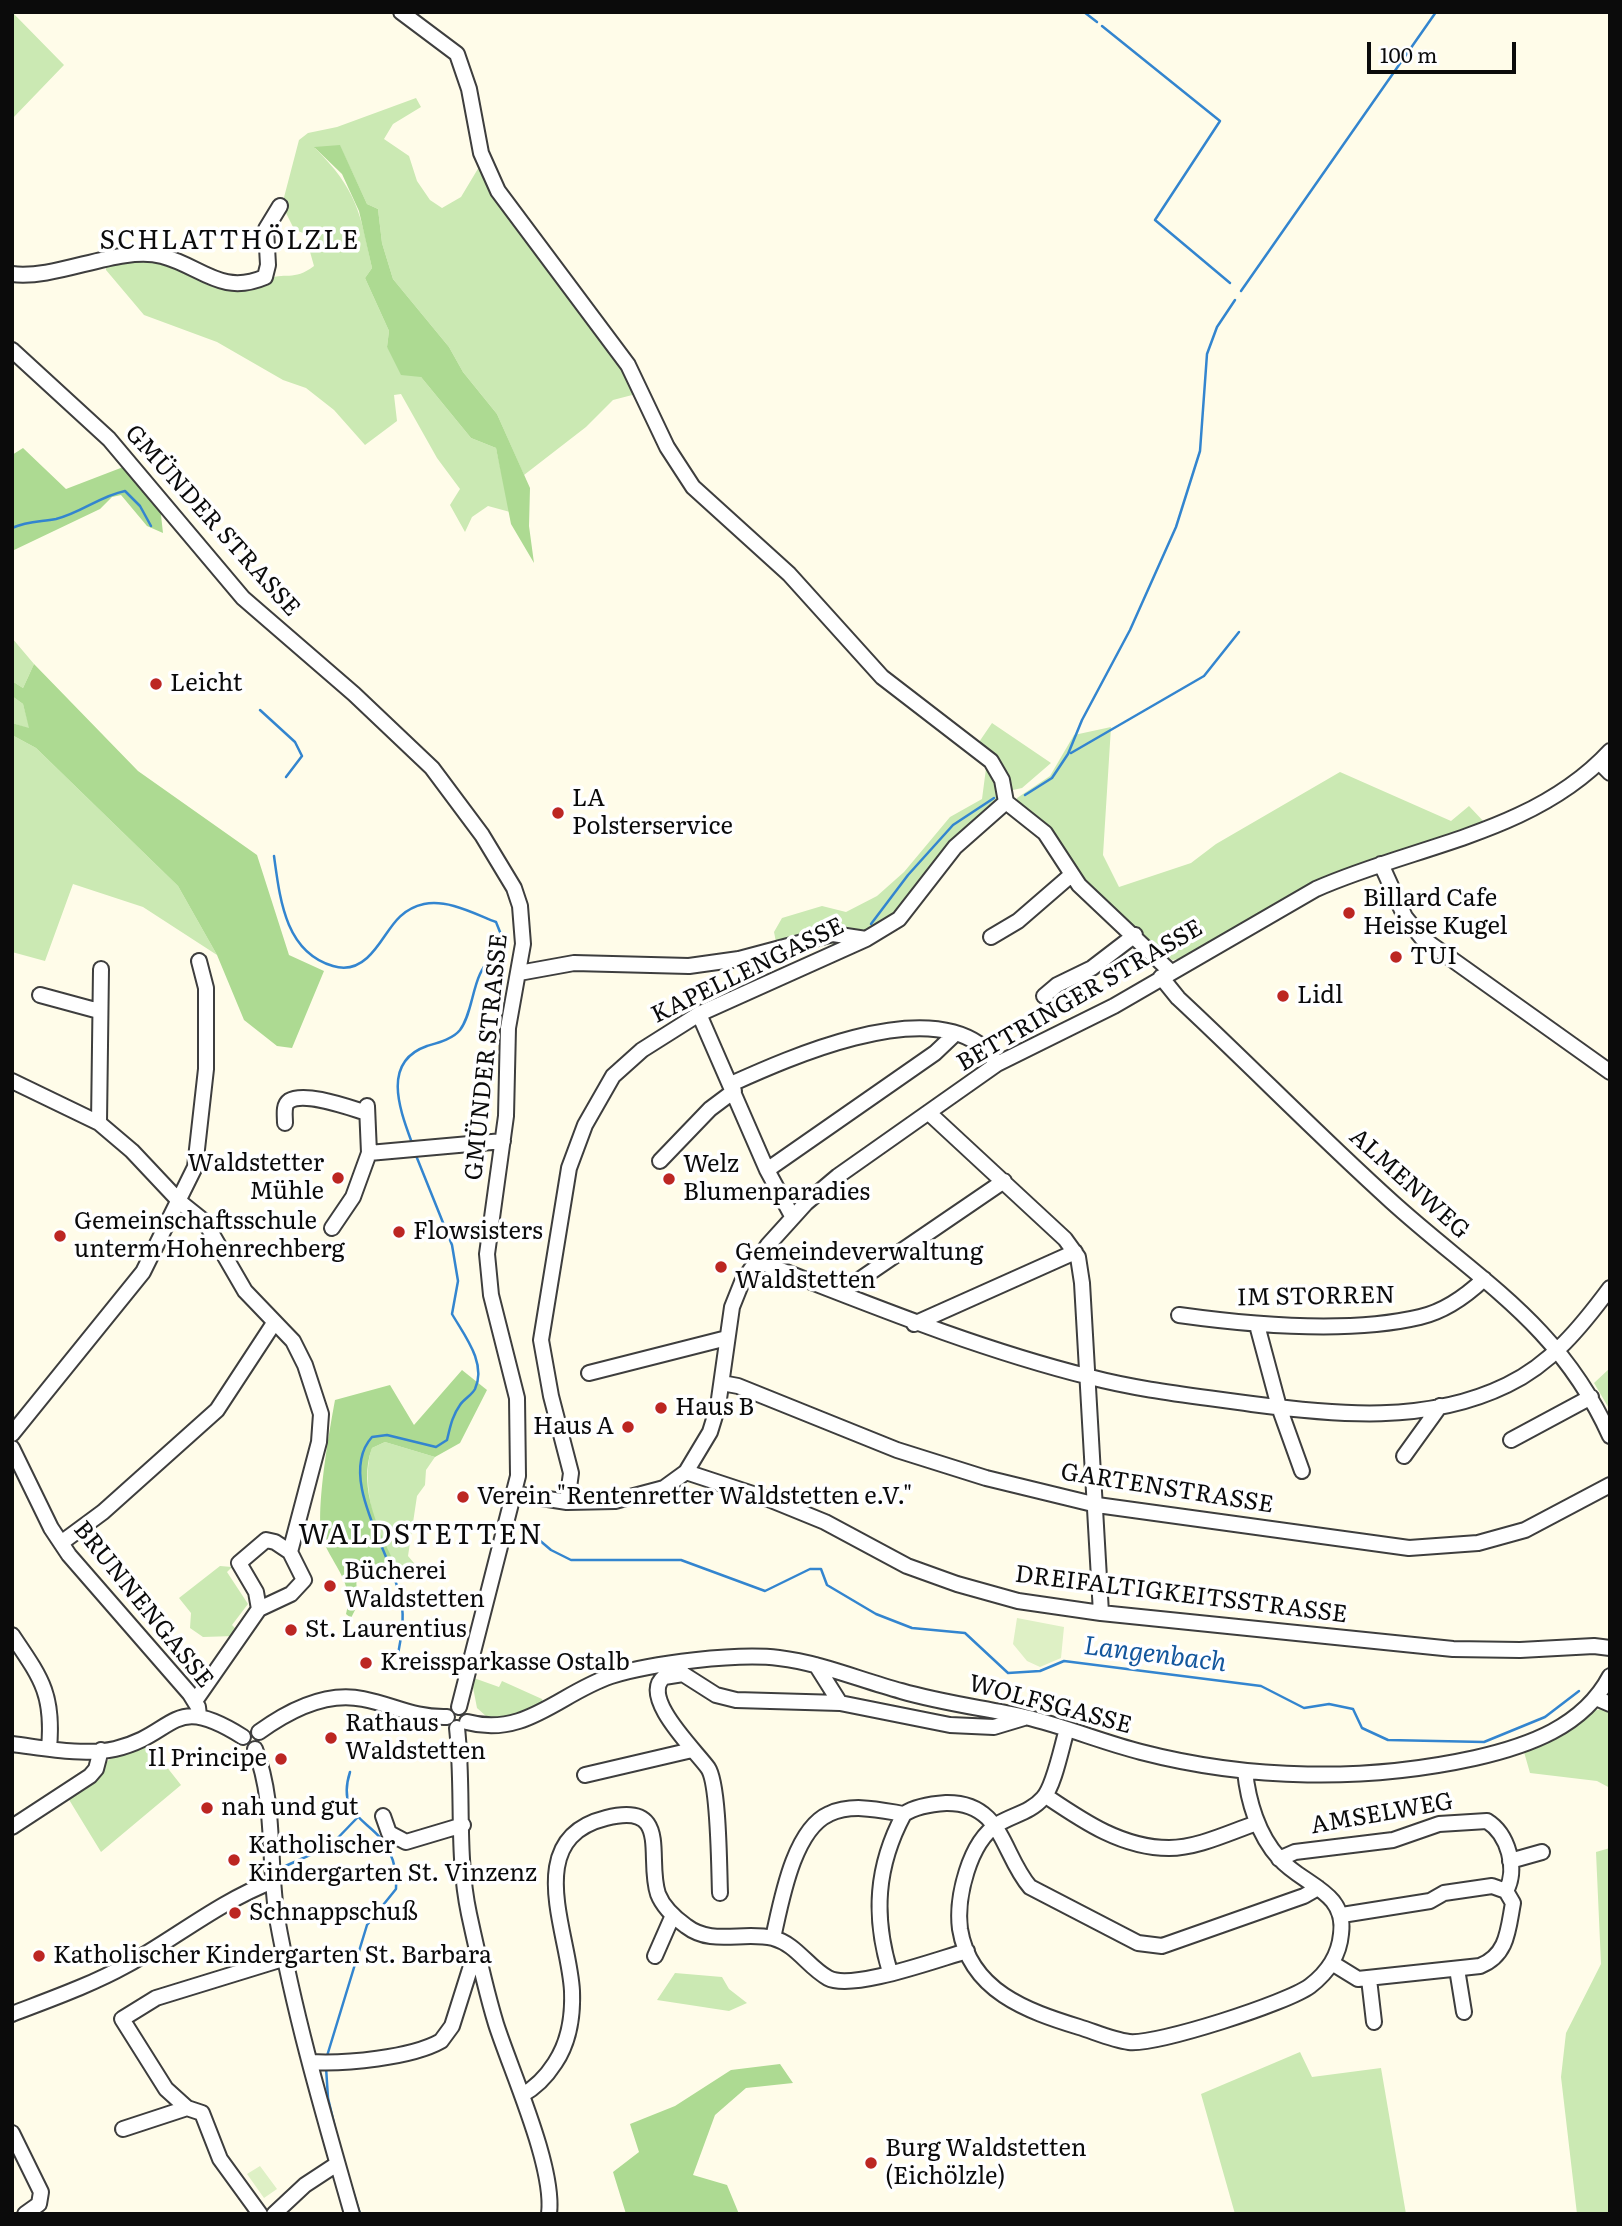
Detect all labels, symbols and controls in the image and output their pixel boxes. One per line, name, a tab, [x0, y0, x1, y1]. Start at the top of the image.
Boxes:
scale bar	[1370, 28, 1519, 72]
text: 100 m	[1380, 38, 1437, 69]
district label: SCHLATTHÖLZLE	[101, 225, 359, 257]
street label: GMÜNDER STRASSE	[118, 419, 306, 623]
place label: Leicht	[170, 670, 242, 698]
marker: Leicht	[148, 676, 164, 692]
place label: LA Polsterservice	[572, 785, 733, 841]
marker: LA Polsterservice	[550, 805, 566, 821]
place label: Billard Cafe Heisse Kugel	[1363, 885, 1508, 941]
marker: Billard Cafe Heisse Kugel	[1341, 905, 1357, 921]
street label: KAPELLENGASSE	[647, 912, 849, 1030]
street label: BETTRINGER STRASSE	[952, 914, 1208, 1078]
street label: GMÜNDER STRASSE	[460, 932, 514, 1182]
place label: TUI	[1410, 943, 1457, 971]
marker: TUI	[1388, 949, 1404, 965]
place label: Lidl	[1297, 982, 1343, 1010]
marker: Lidl	[1275, 988, 1291, 1004]
street label: ALMENWEG	[1343, 1123, 1475, 1245]
place label: Waldstetter Mühle	[188, 1150, 324, 1206]
place label: Welz Blumenparadies	[683, 1151, 870, 1207]
marker: Waldstetter Mühle	[330, 1170, 346, 1186]
marker: Welz Blumenparadies	[661, 1171, 677, 1187]
place label: Gemeinschaftsschule unterm Hohenrechberg	[74, 1208, 345, 1264]
place label: Flowsisters	[413, 1218, 543, 1246]
marker: Flowsisters	[391, 1224, 407, 1240]
marker: Gemeinschaftsschule unterm Hohenrechberg	[52, 1228, 68, 1244]
place label: Gemeindeverwaltung Waldstetten	[735, 1239, 983, 1295]
marker: Gemeindeverwaltung Waldstetten	[713, 1259, 729, 1275]
street label: IM STORREN	[1237, 1281, 1395, 1313]
place label: Haus B	[675, 1394, 754, 1422]
marker: Haus B	[653, 1400, 669, 1416]
place label: Haus A	[533, 1413, 614, 1441]
marker: Haus A	[620, 1419, 636, 1435]
street label: GARTENSTRASSE	[1059, 1458, 1275, 1520]
place label: Verein "Rentenretter Waldstetten e.V."	[477, 1483, 912, 1511]
marker: Verein "Rentenretter Waldstetten e.V."	[455, 1489, 471, 1505]
street label: BRUNNENGASSE	[67, 1516, 219, 1694]
district label: WALDSTETTEN	[300, 1519, 542, 1553]
place label: Bücherei Waldstetten	[344, 1558, 485, 1614]
street label: DREIFALTIGKEITSSTRASSE	[1013, 1560, 1349, 1630]
marker: Bücherei Waldstetten	[322, 1578, 338, 1594]
place label: St. Laurentius	[305, 1616, 467, 1644]
marker: St. Laurentius	[283, 1622, 299, 1638]
water label: Langenbach	[1082, 1631, 1228, 1679]
place label: Kreissparkasse Ostalb	[380, 1649, 630, 1677]
marker: Kreissparkasse Ostalb	[358, 1655, 374, 1671]
street label: WOLFSGASSE	[965, 1669, 1135, 1741]
place label: Rathaus Waldstetten	[345, 1710, 486, 1766]
marker: Rathaus Waldstetten	[323, 1730, 339, 1746]
place label: Il Principe	[148, 1745, 267, 1773]
marker: Il Principe	[273, 1751, 289, 1767]
street label: AMSELWEG	[1309, 1787, 1455, 1841]
place label: nah und gut	[221, 1794, 359, 1822]
marker: nah und gut	[199, 1800, 215, 1816]
place label: Katholischer Kindergarten St. Vinzenz	[248, 1832, 537, 1888]
marker: Katholischer Kindergarten St. Vinzenz	[226, 1852, 242, 1868]
place label: Schnappschuß	[249, 1899, 418, 1927]
marker: Schnappschuß	[227, 1905, 243, 1921]
place label: Katholischer Kindergarten St. Barbara	[53, 1942, 492, 1970]
marker: Katholischer Kindergarten St. Barbara	[31, 1948, 47, 1964]
place label: Burg Waldstetten (Eichölzle)	[885, 2135, 1087, 2191]
marker: Burg Waldstetten (Eichölzle)	[863, 2155, 879, 2171]

